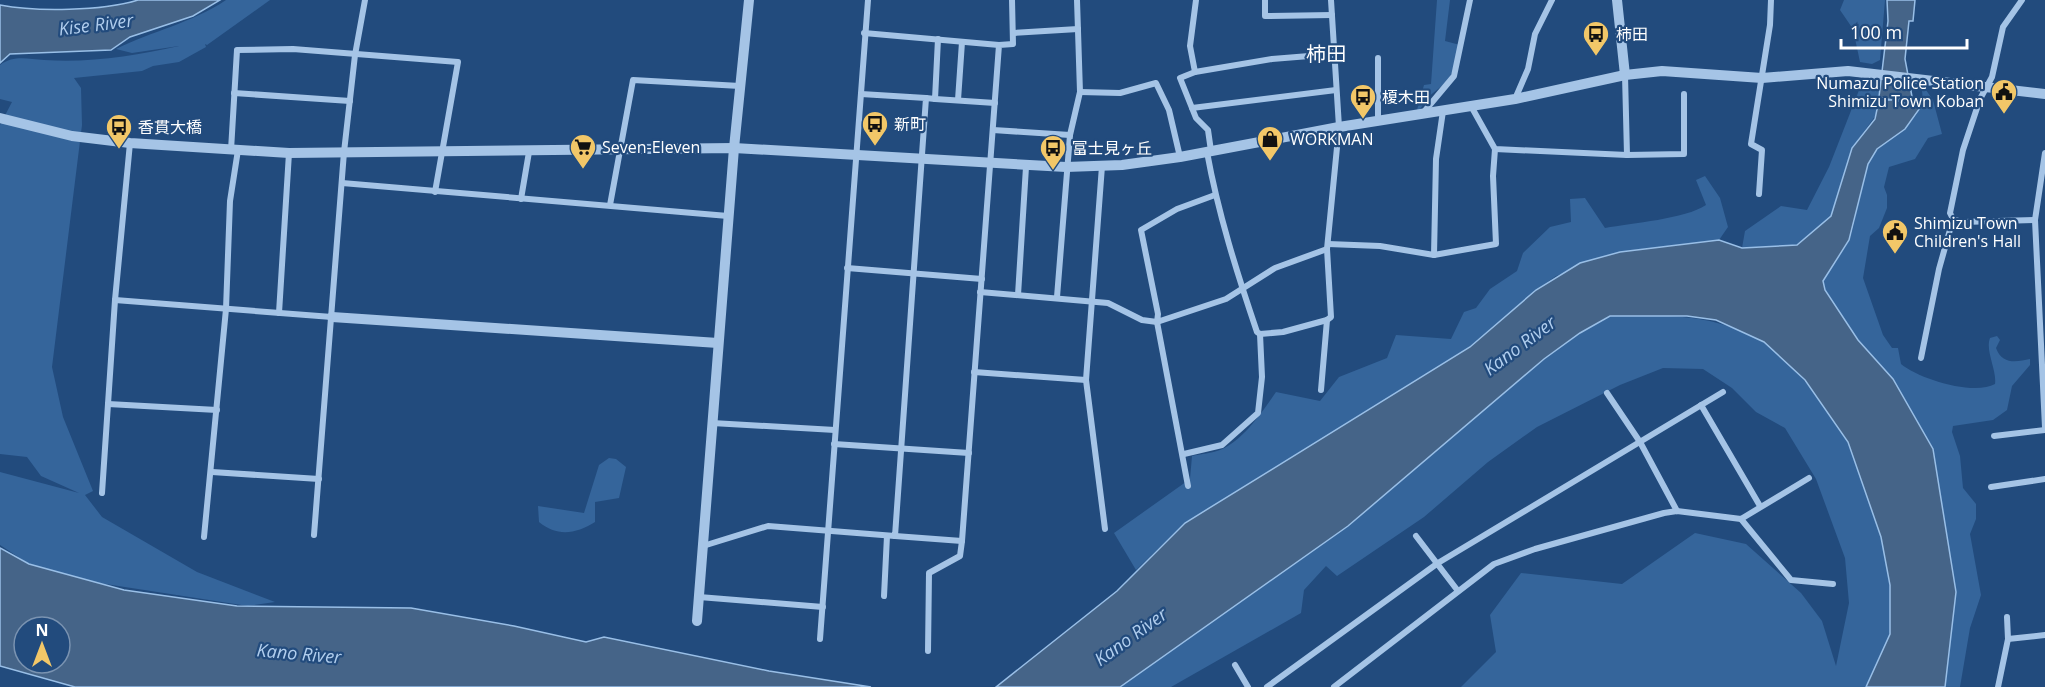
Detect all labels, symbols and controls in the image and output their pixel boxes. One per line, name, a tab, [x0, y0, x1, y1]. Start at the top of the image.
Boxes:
water label: Kise River	[57, 7, 136, 41]
scale bar	[1841, 12, 1967, 50]
bus stop icon: 柿田	[1581, 19, 1611, 57]
text: 100 m	[1850, 20, 1902, 44]
place label: 柿田	[1616, 23, 1648, 45]
district label: 柿田	[1306, 40, 1346, 67]
place label: Numazu Police Station Shimizu Town Koban	[1816, 72, 1984, 112]
public building icon: Numazu Police Station Shimizu Town Koban	[1989, 77, 2019, 115]
bus stop icon: 榎木田	[1348, 82, 1378, 120]
place label: 榎木田	[1382, 86, 1430, 108]
bus stop icon: 新町	[860, 109, 890, 147]
bus stop icon: 香貫大橋	[104, 112, 134, 150]
place label: 新町	[894, 113, 926, 135]
place label: 香貫大橋	[138, 116, 202, 138]
shop icon: WORKMAN	[1255, 124, 1285, 162]
place label: WORKMAN	[1290, 128, 1373, 150]
supermarket icon: Seven-Eleven	[568, 132, 598, 170]
bus stop icon: 富士見ヶ丘	[1038, 133, 1068, 171]
place label: Seven-Eleven	[602, 136, 700, 158]
place label: 富士見ヶ丘	[1072, 137, 1152, 159]
place label: Shimizu Town Children's Hall	[1914, 212, 2021, 252]
public building icon: Shimizu Town Children's Hall	[1880, 217, 1910, 255]
water label: Kano River	[1478, 310, 1561, 380]
water label: Kano River	[1089, 601, 1172, 671]
north arrow	[12, 615, 72, 675]
text: N	[35, 619, 49, 641]
water label: Kano River	[256, 637, 343, 669]

